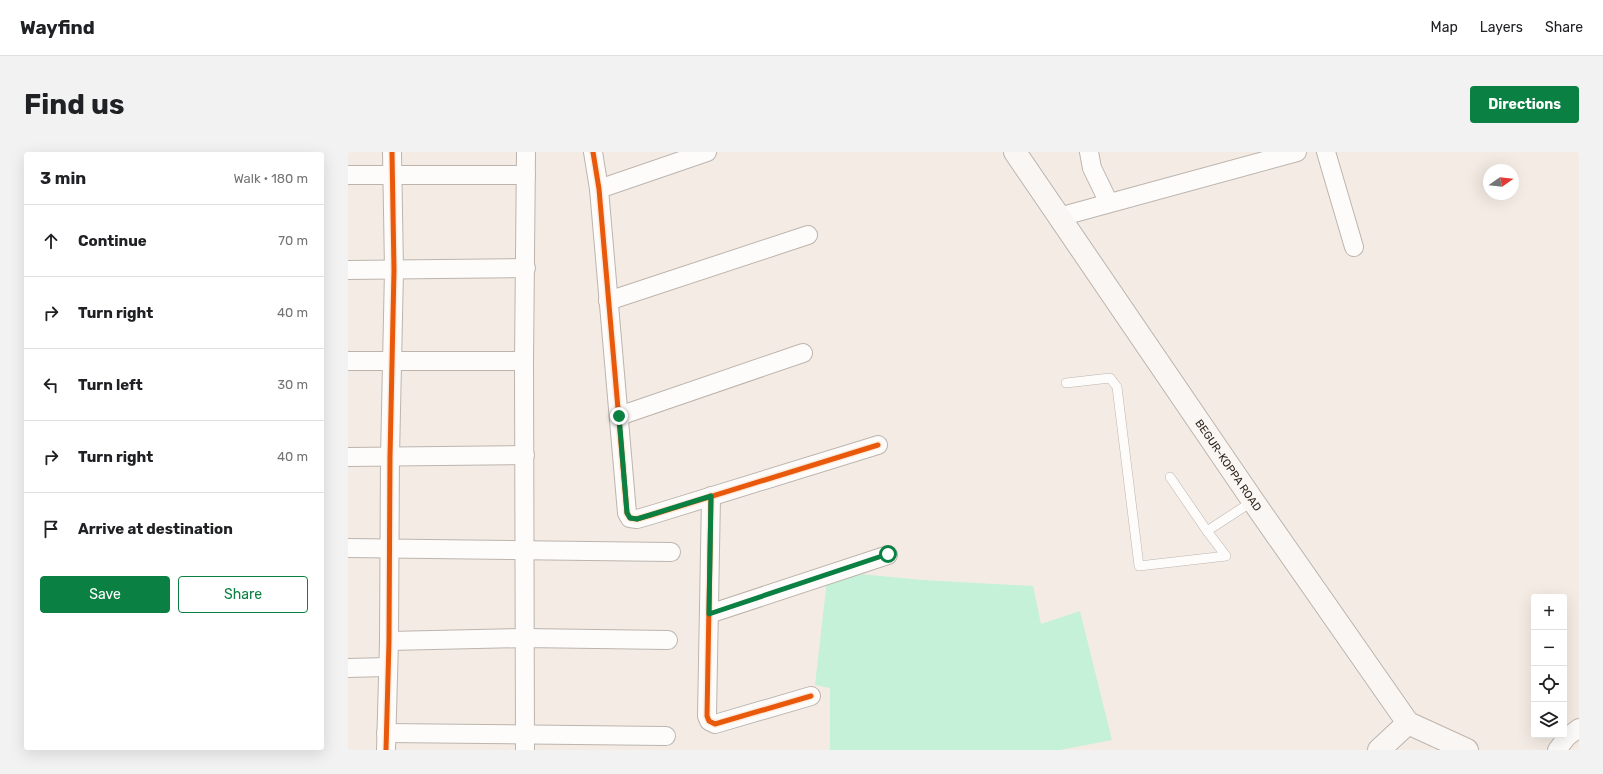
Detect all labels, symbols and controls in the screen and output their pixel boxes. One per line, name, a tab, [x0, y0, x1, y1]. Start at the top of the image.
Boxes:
text: Wayfind	[20, 16, 95, 39]
text: Map	[1431, 19, 1458, 36]
text: Layers	[1480, 19, 1523, 36]
text: Share	[1545, 19, 1583, 36]
button: Directions	[1470, 86, 1579, 123]
text: Find us	[24, 88, 124, 121]
north arrow	[1483, 164, 1519, 200]
text: 3 min	[40, 168, 86, 188]
text: Walk · 180 m	[233, 171, 308, 186]
icon: ahead	[40, 230, 62, 252]
text: Continue	[78, 232, 147, 250]
text: 70 m	[278, 233, 308, 248]
icon: right	[40, 302, 62, 324]
text: Turn right	[78, 304, 153, 322]
text: 40 m	[277, 305, 308, 320]
icon: left	[40, 374, 62, 396]
text: Turn left	[78, 376, 143, 394]
text: 30 m	[277, 377, 308, 392]
route end	[610, 407, 628, 425]
street label: BEGUR-KOPPA ROAD	[1192, 417, 1264, 514]
icon: right	[40, 446, 62, 468]
text: Turn right	[78, 448, 153, 466]
text: 40 m	[277, 449, 308, 464]
icon: arrive	[40, 518, 62, 540]
text: Arrive at destination	[78, 520, 233, 538]
route start	[879, 545, 897, 563]
button: Save	[40, 576, 170, 613]
button: Share	[178, 576, 308, 613]
map controls	[1531, 594, 1567, 738]
button: +	[1531, 594, 1567, 630]
button: −	[1531, 630, 1567, 666]
button: locate	[1531, 666, 1567, 702]
button: layers	[1531, 702, 1567, 738]

